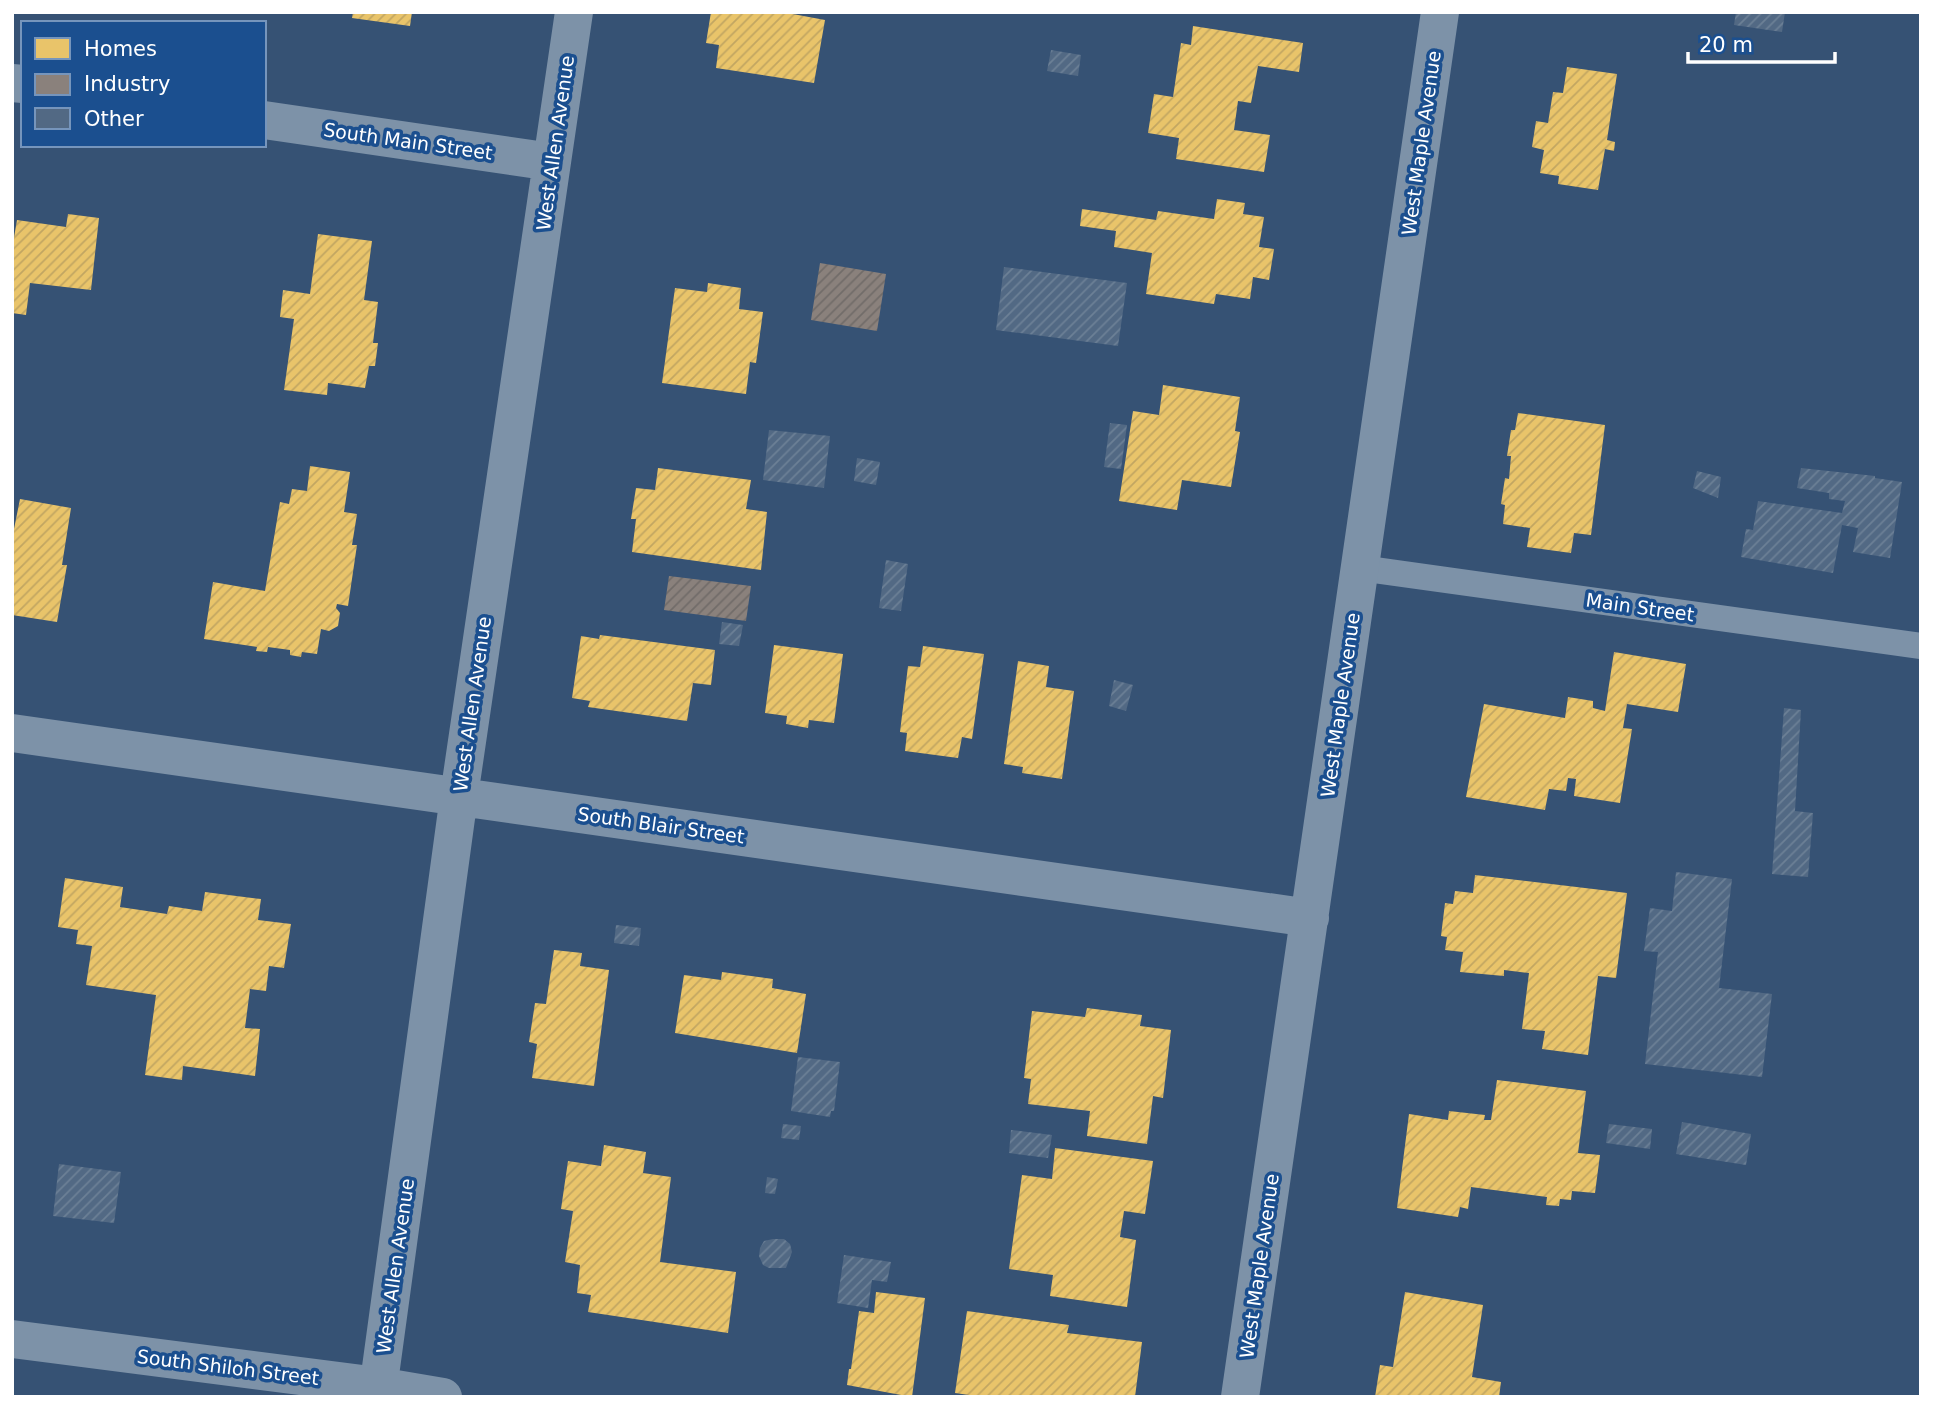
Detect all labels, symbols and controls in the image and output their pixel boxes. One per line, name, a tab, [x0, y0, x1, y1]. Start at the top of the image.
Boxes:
legend	[21, 21, 266, 147]
scale bar	[1688, 21, 1835, 65]
text: 20 m	[1699, 33, 1753, 57]
text: Homes	[84, 37, 157, 61]
street label: West Maple Avenue	[1397, 49, 1445, 237]
street label: West Allen Avenue	[532, 54, 578, 232]
text: Industry	[84, 72, 170, 96]
text: Other	[84, 107, 144, 131]
street label: South Main Street	[322, 118, 494, 164]
street label: Main Street	[1584, 589, 1696, 625]
street label: West Maple Avenue	[1316, 611, 1364, 799]
street label: West Allen Avenue	[449, 615, 495, 793]
street label: South Blair Street	[576, 802, 746, 848]
street label: West Maple Avenue	[1235, 1172, 1283, 1360]
street label: West Allen Avenue	[372, 1177, 418, 1355]
street label: South Shiloh Street	[136, 1345, 320, 1389]

